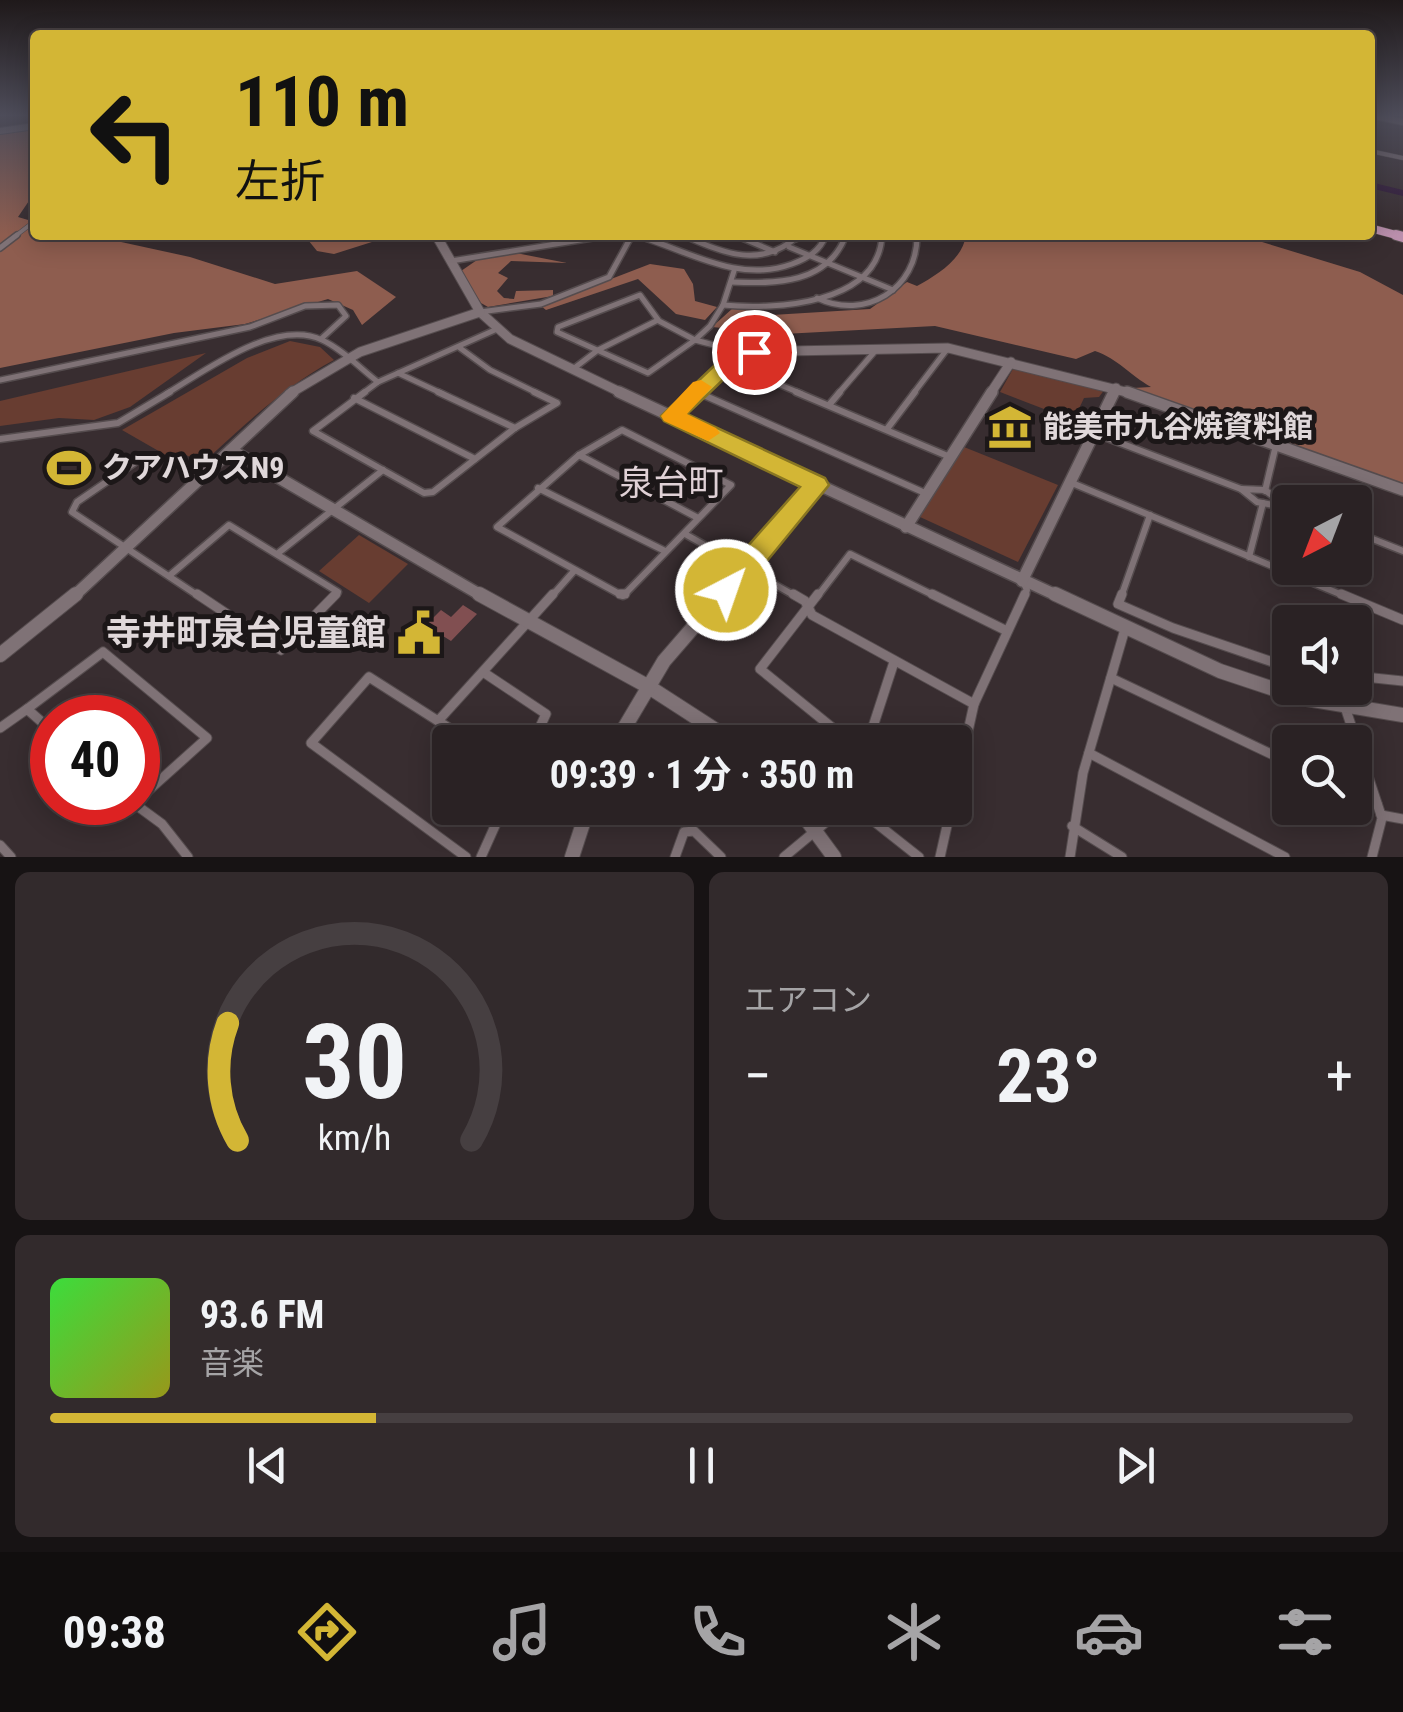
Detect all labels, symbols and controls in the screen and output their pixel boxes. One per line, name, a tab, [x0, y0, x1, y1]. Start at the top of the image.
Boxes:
text: 110 m	[235, 61, 409, 143]
icon: left	[70, 70, 200, 200]
text: 左折	[235, 155, 325, 208]
pin	[712, 310, 797, 395]
icon: arrive	[727, 325, 782, 380]
museum icon: 能美市九谷焼資料館	[986, 403, 1034, 451]
place label: 能美市九谷焼資料館	[1043, 409, 1313, 444]
sports icon: クアハウスN9	[45, 444, 93, 492]
place label: クアハウスN9	[102, 450, 284, 485]
district label: 泉台町	[618, 463, 724, 504]
north arrow	[1272, 485, 1372, 585]
map controls	[1272, 485, 1372, 825]
position arrow	[674, 538, 778, 642]
button: sound	[1272, 605, 1372, 705]
public building icon: 寺井町泉台児童館	[395, 609, 443, 657]
place label: 寺井町泉台児童館	[106, 613, 386, 654]
speed limit sign: 40	[30, 695, 160, 825]
button: search	[1272, 725, 1372, 825]
text: 09:39 · 1 分 · 350 m	[550, 753, 854, 797]
text: エアコン	[744, 981, 872, 1019]
text: 30	[302, 1002, 407, 1123]
text: 23°	[996, 1032, 1101, 1120]
text: −	[744, 1044, 772, 1108]
text: +	[1326, 1044, 1353, 1108]
text: km/h	[318, 1117, 391, 1159]
text: 93.6 FM	[200, 1293, 324, 1337]
text: 音楽	[200, 1344, 264, 1382]
icon: previous	[240, 1438, 295, 1493]
icon: pause	[674, 1438, 729, 1493]
icon: next	[1108, 1438, 1163, 1493]
icon: directions	[292, 1597, 362, 1667]
icon: music	[487, 1597, 557, 1667]
icon: phone	[683, 1597, 753, 1667]
icon: climate	[879, 1597, 949, 1667]
icon: car	[1074, 1597, 1144, 1667]
icon: filters	[1270, 1597, 1340, 1667]
text: 09:38	[63, 1606, 166, 1659]

